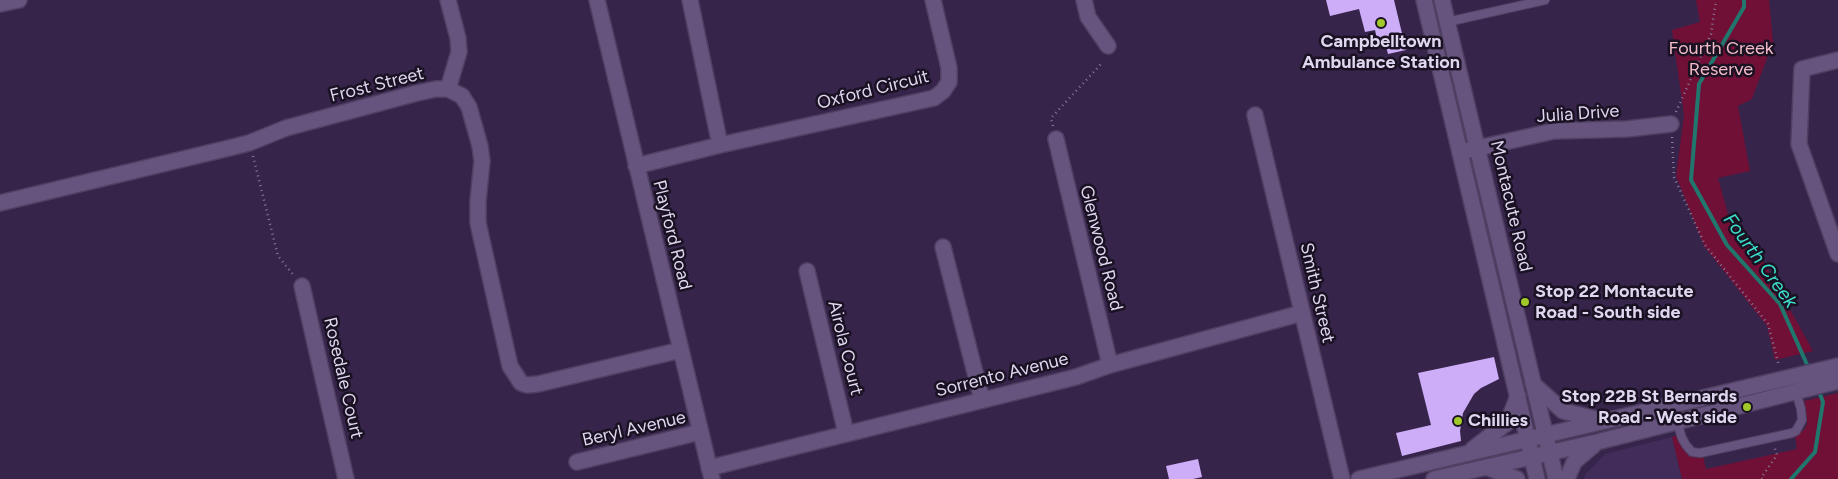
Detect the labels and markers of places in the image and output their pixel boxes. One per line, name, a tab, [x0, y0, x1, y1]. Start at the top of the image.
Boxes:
marker: Campbelltown Ambulance Station	[1375, 17, 1387, 29]
place label: Campbelltown Ambulance Station	[1302, 31, 1460, 74]
place label: Stop 22 Montacute Road - South side	[1535, 281, 1694, 324]
marker: Stop 22 Montacute Road - South side	[1519, 296, 1531, 308]
place label: Stop 22B St Bernards Road - West side	[1561, 386, 1737, 428]
marker: Stop 22B St Bernards Road - West side	[1741, 401, 1753, 413]
place label: Chillies	[1468, 410, 1528, 432]
marker: Chillies	[1452, 415, 1464, 427]

